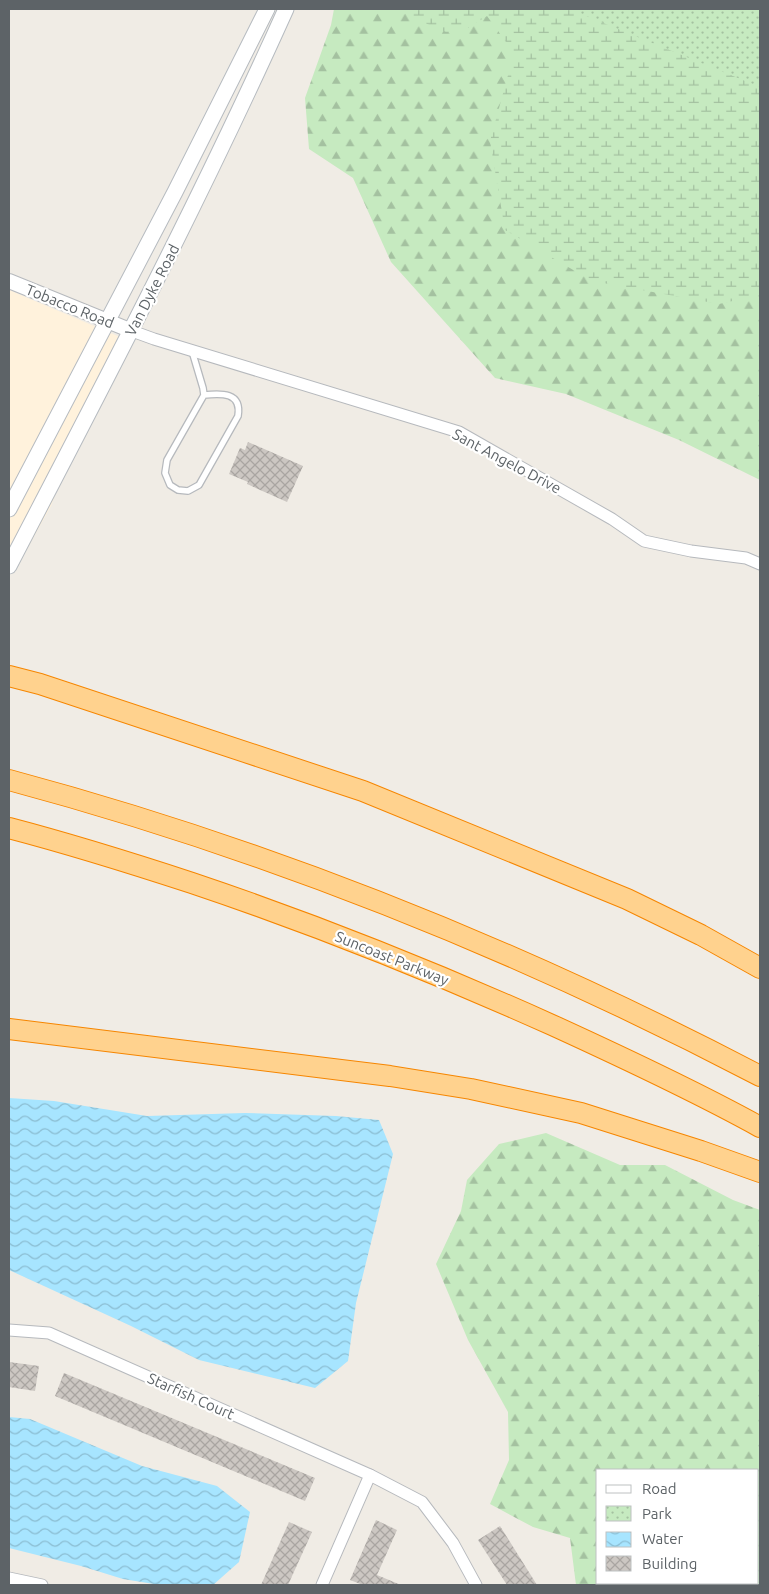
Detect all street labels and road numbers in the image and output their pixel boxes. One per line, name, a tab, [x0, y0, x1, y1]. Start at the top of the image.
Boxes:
street label: Van Dyke Road	[122, 241, 182, 339]
street label: Tobacco Road	[23, 281, 117, 331]
street label: Sant Angelo Drive	[450, 425, 564, 497]
street label: Suncoast Parkway	[333, 928, 451, 988]
street label: Starfish Court	[145, 1369, 237, 1423]

